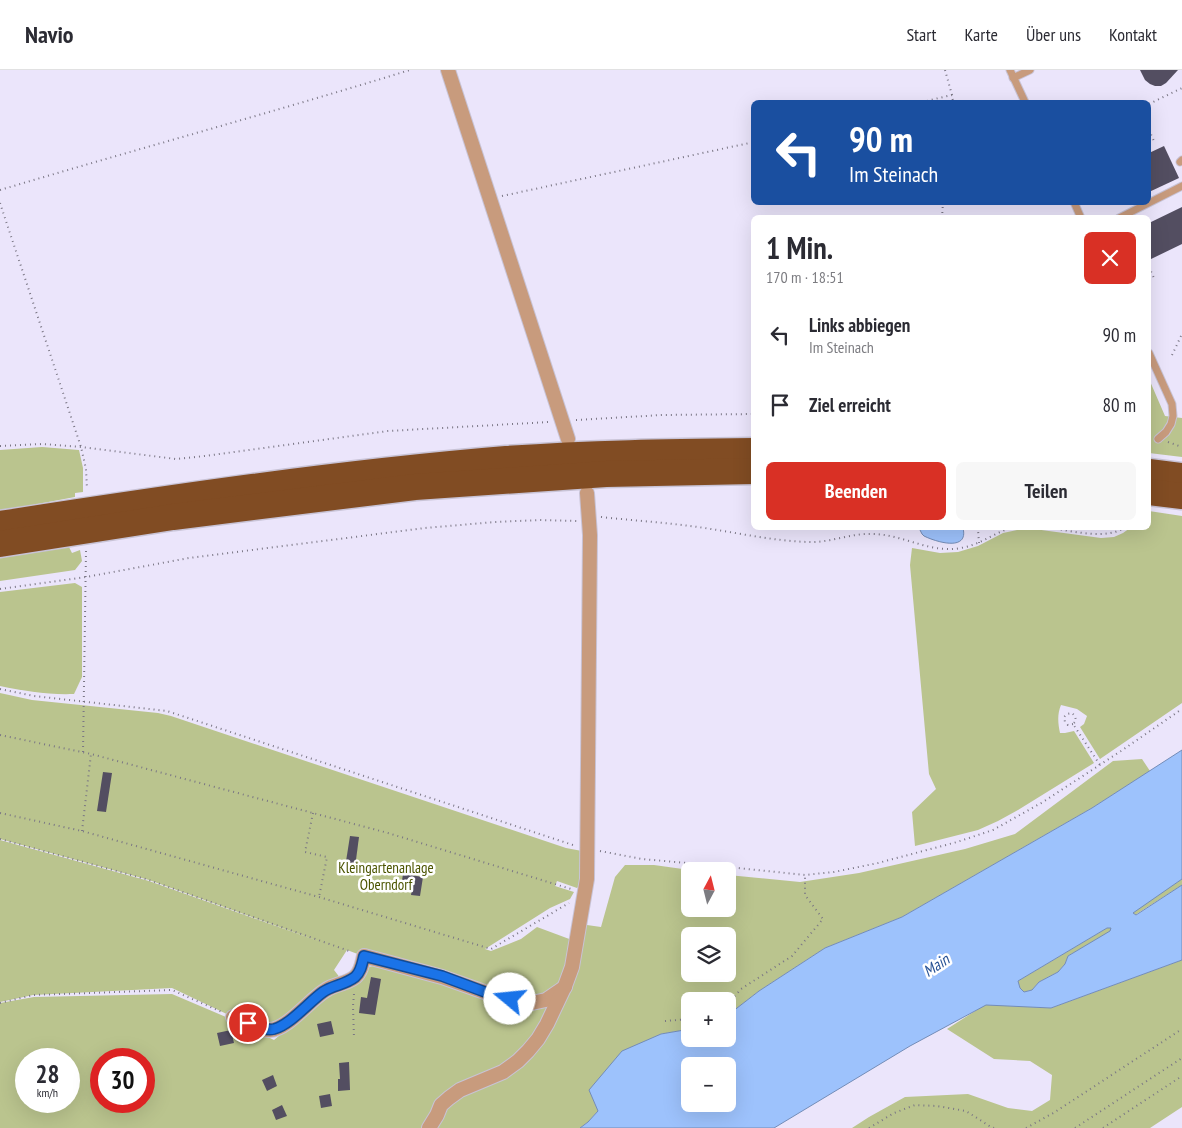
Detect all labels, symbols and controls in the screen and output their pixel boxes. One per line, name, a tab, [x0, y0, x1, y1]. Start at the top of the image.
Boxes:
text: Navio	[25, 19, 74, 50]
text: Start	[906, 23, 937, 46]
text: Karte	[965, 23, 998, 46]
text: Über uns	[1026, 23, 1081, 46]
text: Kontakt	[1109, 23, 1157, 46]
text: 90 m	[849, 116, 913, 162]
icon: left	[766, 120, 831, 185]
text: Im Steinach	[849, 160, 938, 188]
text: 1 Min.	[766, 228, 833, 267]
button: close	[1084, 232, 1136, 284]
text: 170 m · 18:51	[766, 267, 844, 287]
text: Links abbiegen	[809, 313, 910, 337]
icon: left	[766, 321, 794, 349]
text: 90 m	[1103, 323, 1136, 347]
text: Im Steinach	[809, 337, 874, 357]
icon: arrive	[766, 391, 794, 419]
text: Ziel erreicht	[809, 393, 891, 417]
text: 80 m	[1103, 393, 1136, 417]
button: Beenden	[766, 462, 946, 520]
button: Teilen	[956, 462, 1136, 520]
park label: Kleingartenanlage Oberndorf	[338, 858, 434, 894]
north arrow	[681, 862, 736, 918]
map controls	[681, 862, 736, 1112]
button: layers	[681, 927, 736, 982]
water label: Main	[919, 949, 954, 981]
position arrow	[483, 972, 535, 1024]
button: +	[681, 992, 736, 1047]
pin	[227, 1002, 269, 1044]
icon: arrive	[234, 1009, 262, 1037]
speed limit sign: 30	[90, 1048, 155, 1113]
button: −	[681, 1057, 736, 1112]
text: 28	[36, 1058, 59, 1090]
text: km/h	[37, 1085, 58, 1100]

